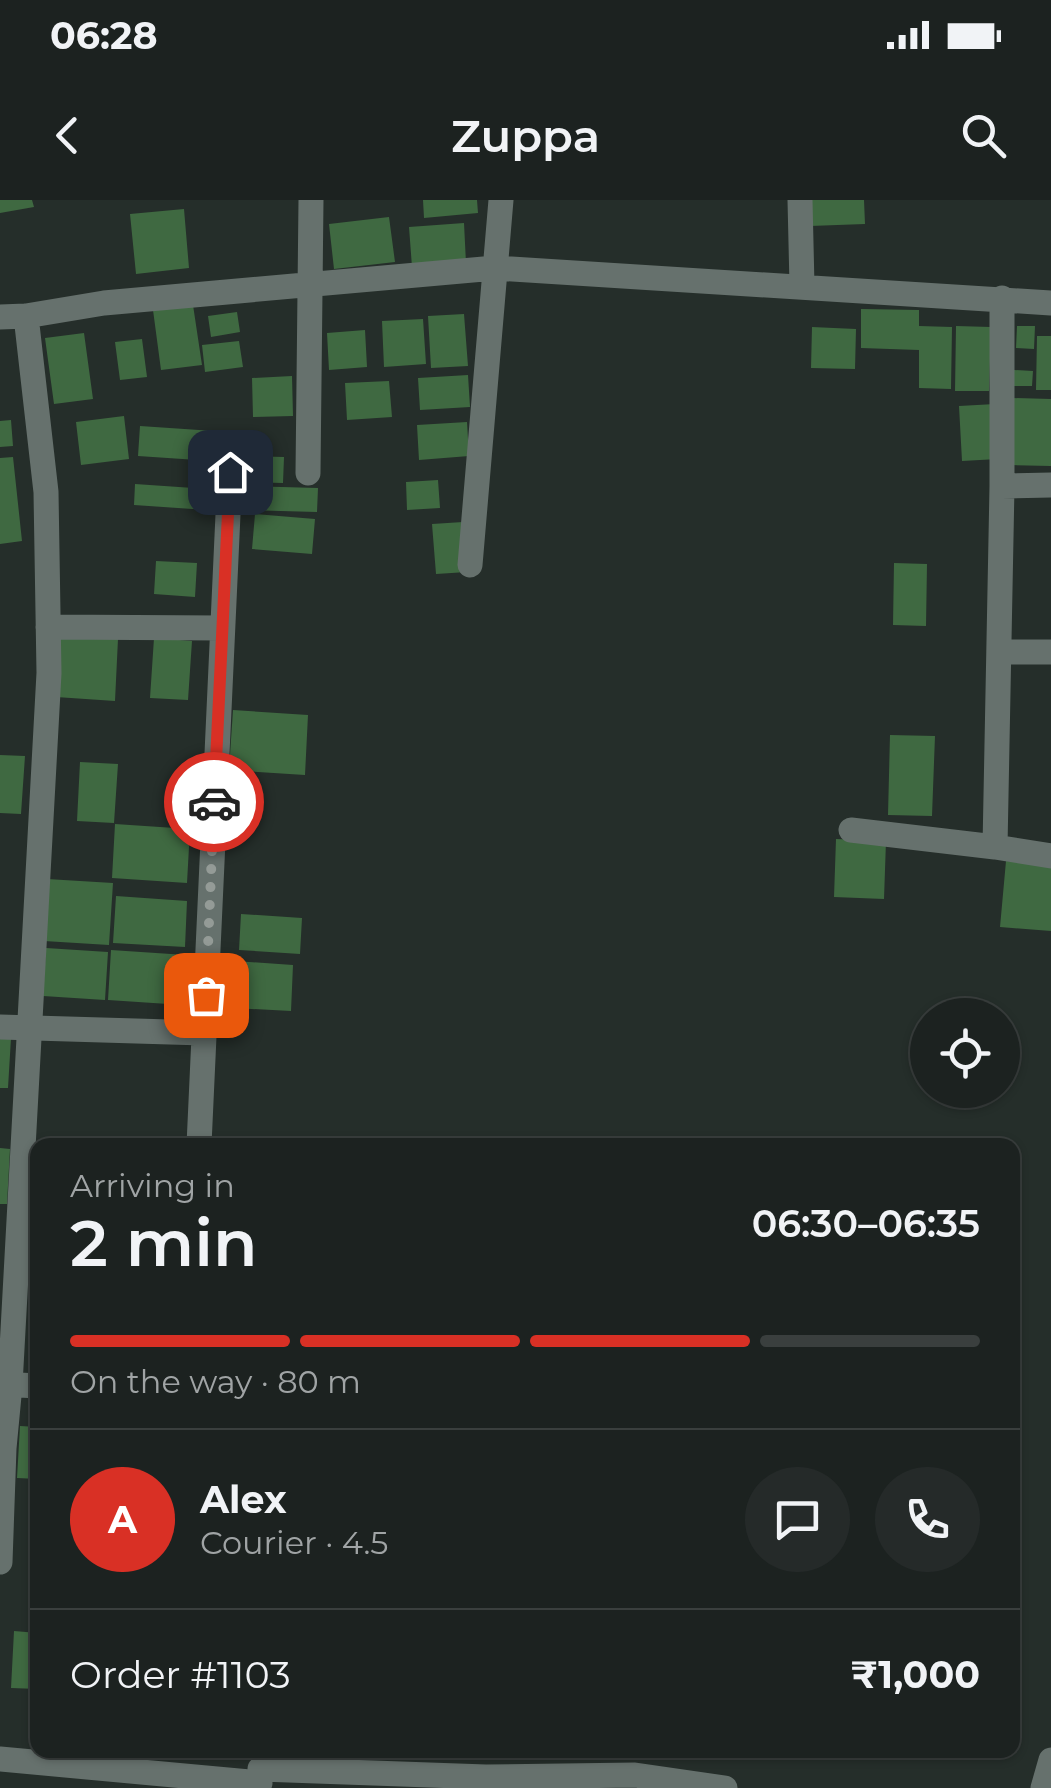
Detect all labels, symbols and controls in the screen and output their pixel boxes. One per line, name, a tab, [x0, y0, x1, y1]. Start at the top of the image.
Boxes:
text: 06:28	[50, 12, 157, 59]
icon: back	[40, 108, 95, 163]
text: Zuppa	[451, 108, 600, 163]
icon: search	[956, 108, 1011, 163]
pin	[188, 430, 273, 515]
icon: home	[203, 445, 258, 500]
courier	[164, 752, 264, 852]
icon: car	[187, 775, 242, 830]
pin	[164, 953, 249, 1038]
icon: bag	[179, 968, 234, 1023]
map controls	[910, 998, 1020, 1108]
button: locate	[910, 998, 1020, 1108]
text: Arriving in	[70, 1166, 235, 1205]
text: 06:30–06:35	[752, 1200, 980, 1247]
text: 2 min	[70, 1203, 258, 1282]
text: On the way · 80 m	[70, 1362, 361, 1401]
button: chat	[745, 1467, 850, 1572]
button: phone	[875, 1467, 980, 1572]
text: Alex	[200, 1476, 287, 1523]
text: A	[108, 1496, 137, 1543]
text: Courier · 4.5	[200, 1523, 388, 1562]
text: Order #1103	[70, 1651, 291, 1698]
text: ₹1,000	[850, 1651, 980, 1698]

